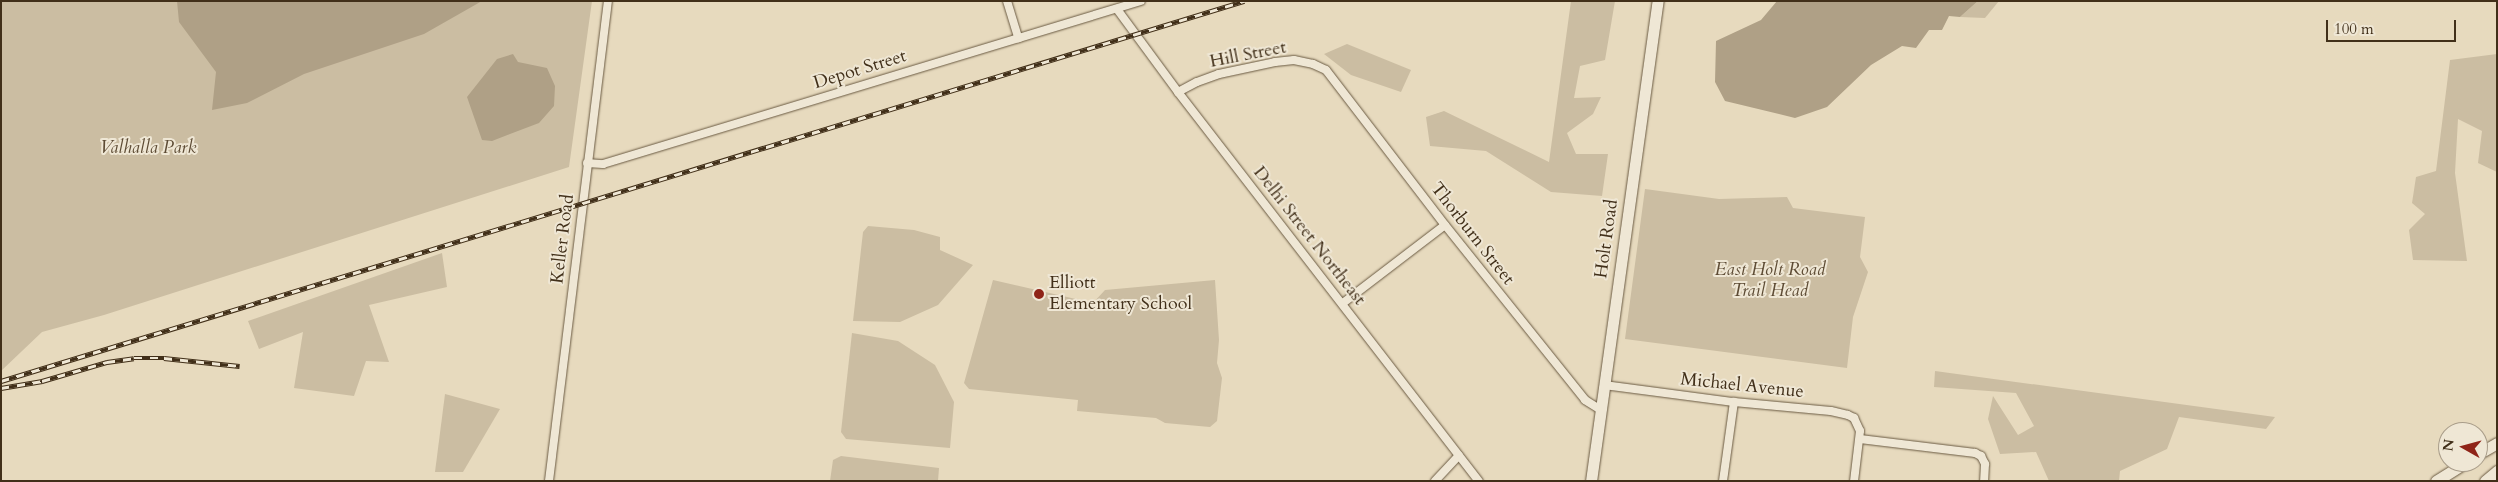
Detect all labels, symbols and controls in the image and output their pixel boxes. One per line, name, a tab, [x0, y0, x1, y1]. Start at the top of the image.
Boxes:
scale bar	[2328, 10, 2458, 42]
text: 100 m	[2334, 19, 2374, 39]
street label: Hill Street	[1208, 37, 1288, 73]
street label: Depot Street	[811, 46, 909, 94]
park label: Valhalla Park	[100, 137, 196, 159]
street label: Delhi Street Northeast	[1248, 162, 1370, 310]
street label: Thorburn Street	[1425, 179, 1519, 289]
street label: Keller Road	[547, 193, 579, 285]
street label: Holt Road	[1591, 198, 1623, 280]
park label: East Holt Road Trail Head	[1715, 260, 1825, 302]
place label: Elliott Elementary School	[1049, 273, 1192, 316]
marker: Elliott Elementary School	[1033, 288, 1045, 300]
street label: Michael Avenue	[1679, 369, 1805, 403]
north arrow	[2438, 422, 2488, 472]
text: N	[2438, 438, 2459, 452]

